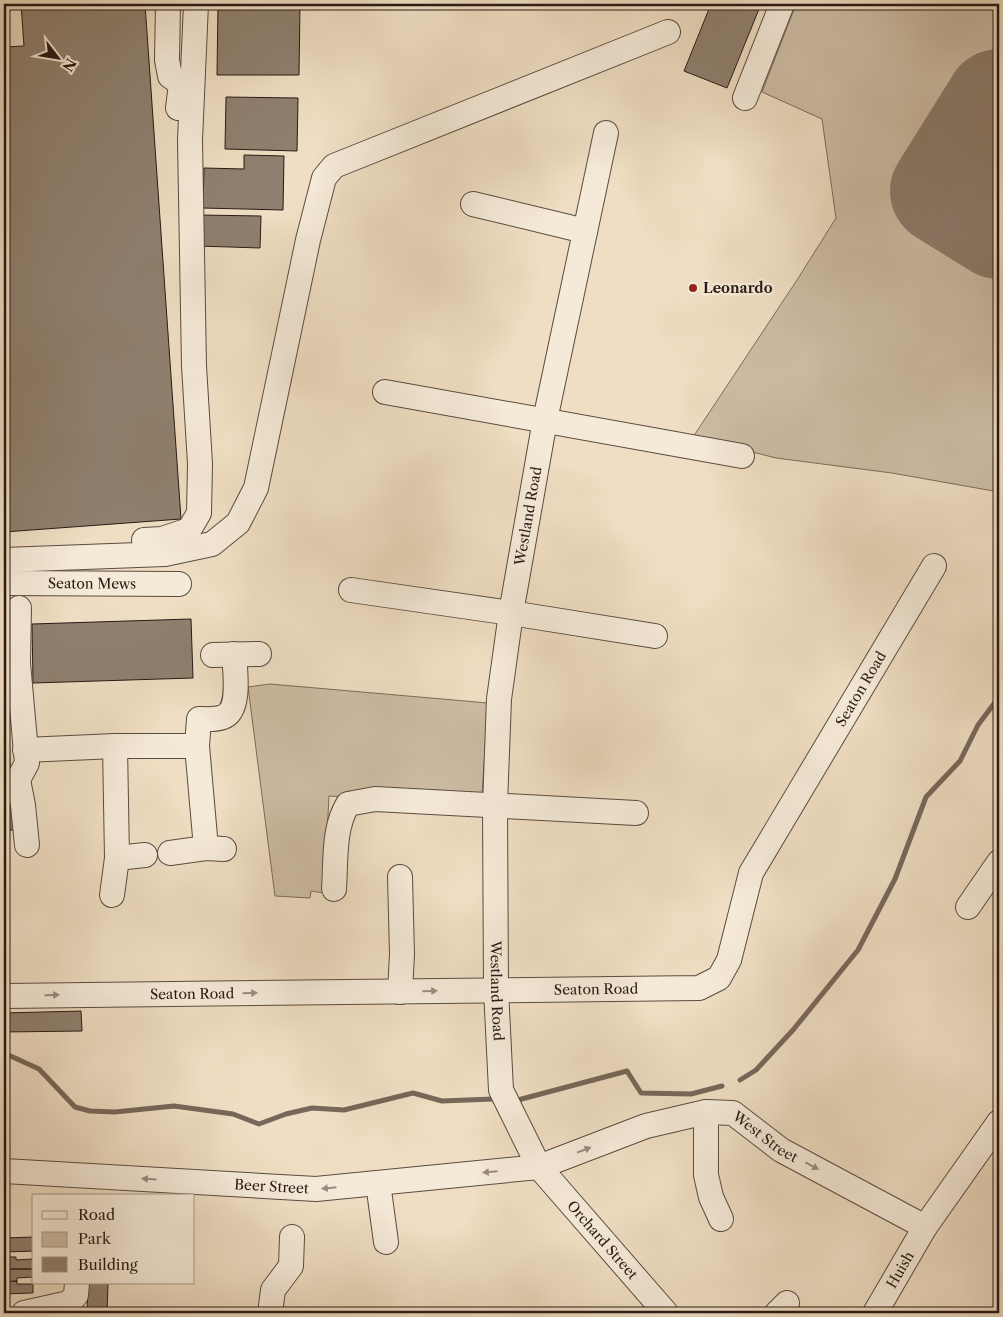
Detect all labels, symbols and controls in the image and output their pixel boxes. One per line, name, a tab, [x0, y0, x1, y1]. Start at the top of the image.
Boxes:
north arrow	[32, 32, 82, 82]
text: N	[58, 55, 80, 75]
place label: Leonardo	[703, 279, 773, 297]
marker: Leonardo	[687, 282, 699, 294]
street label: Westland Road	[510, 465, 546, 568]
street label: Seaton Mews	[48, 574, 136, 593]
street label: Seaton Road	[831, 648, 890, 730]
street label: Westland Road	[487, 940, 508, 1042]
street label: Seaton Road	[554, 980, 639, 999]
street label: Seaton Road	[150, 984, 235, 1003]
one-way arrow	[422, 987, 438, 995]
one-way arrow	[242, 989, 258, 997]
one-way arrow	[45, 991, 61, 999]
street label: West Street	[728, 1106, 801, 1166]
one-way arrow	[577, 1145, 591, 1153]
one-way arrow	[804, 1162, 819, 1170]
one-way arrow	[482, 1168, 498, 1176]
one-way arrow	[141, 1175, 157, 1183]
street label: Beer Street	[234, 1175, 309, 1198]
one-way arrow	[320, 1184, 336, 1192]
legend	[32, 1194, 195, 1284]
street label: Orchard Street	[563, 1197, 642, 1283]
text: Road	[78, 1205, 115, 1224]
text: Park	[78, 1229, 112, 1248]
street label: Huish	[882, 1248, 918, 1291]
text: Building	[78, 1255, 138, 1274]

